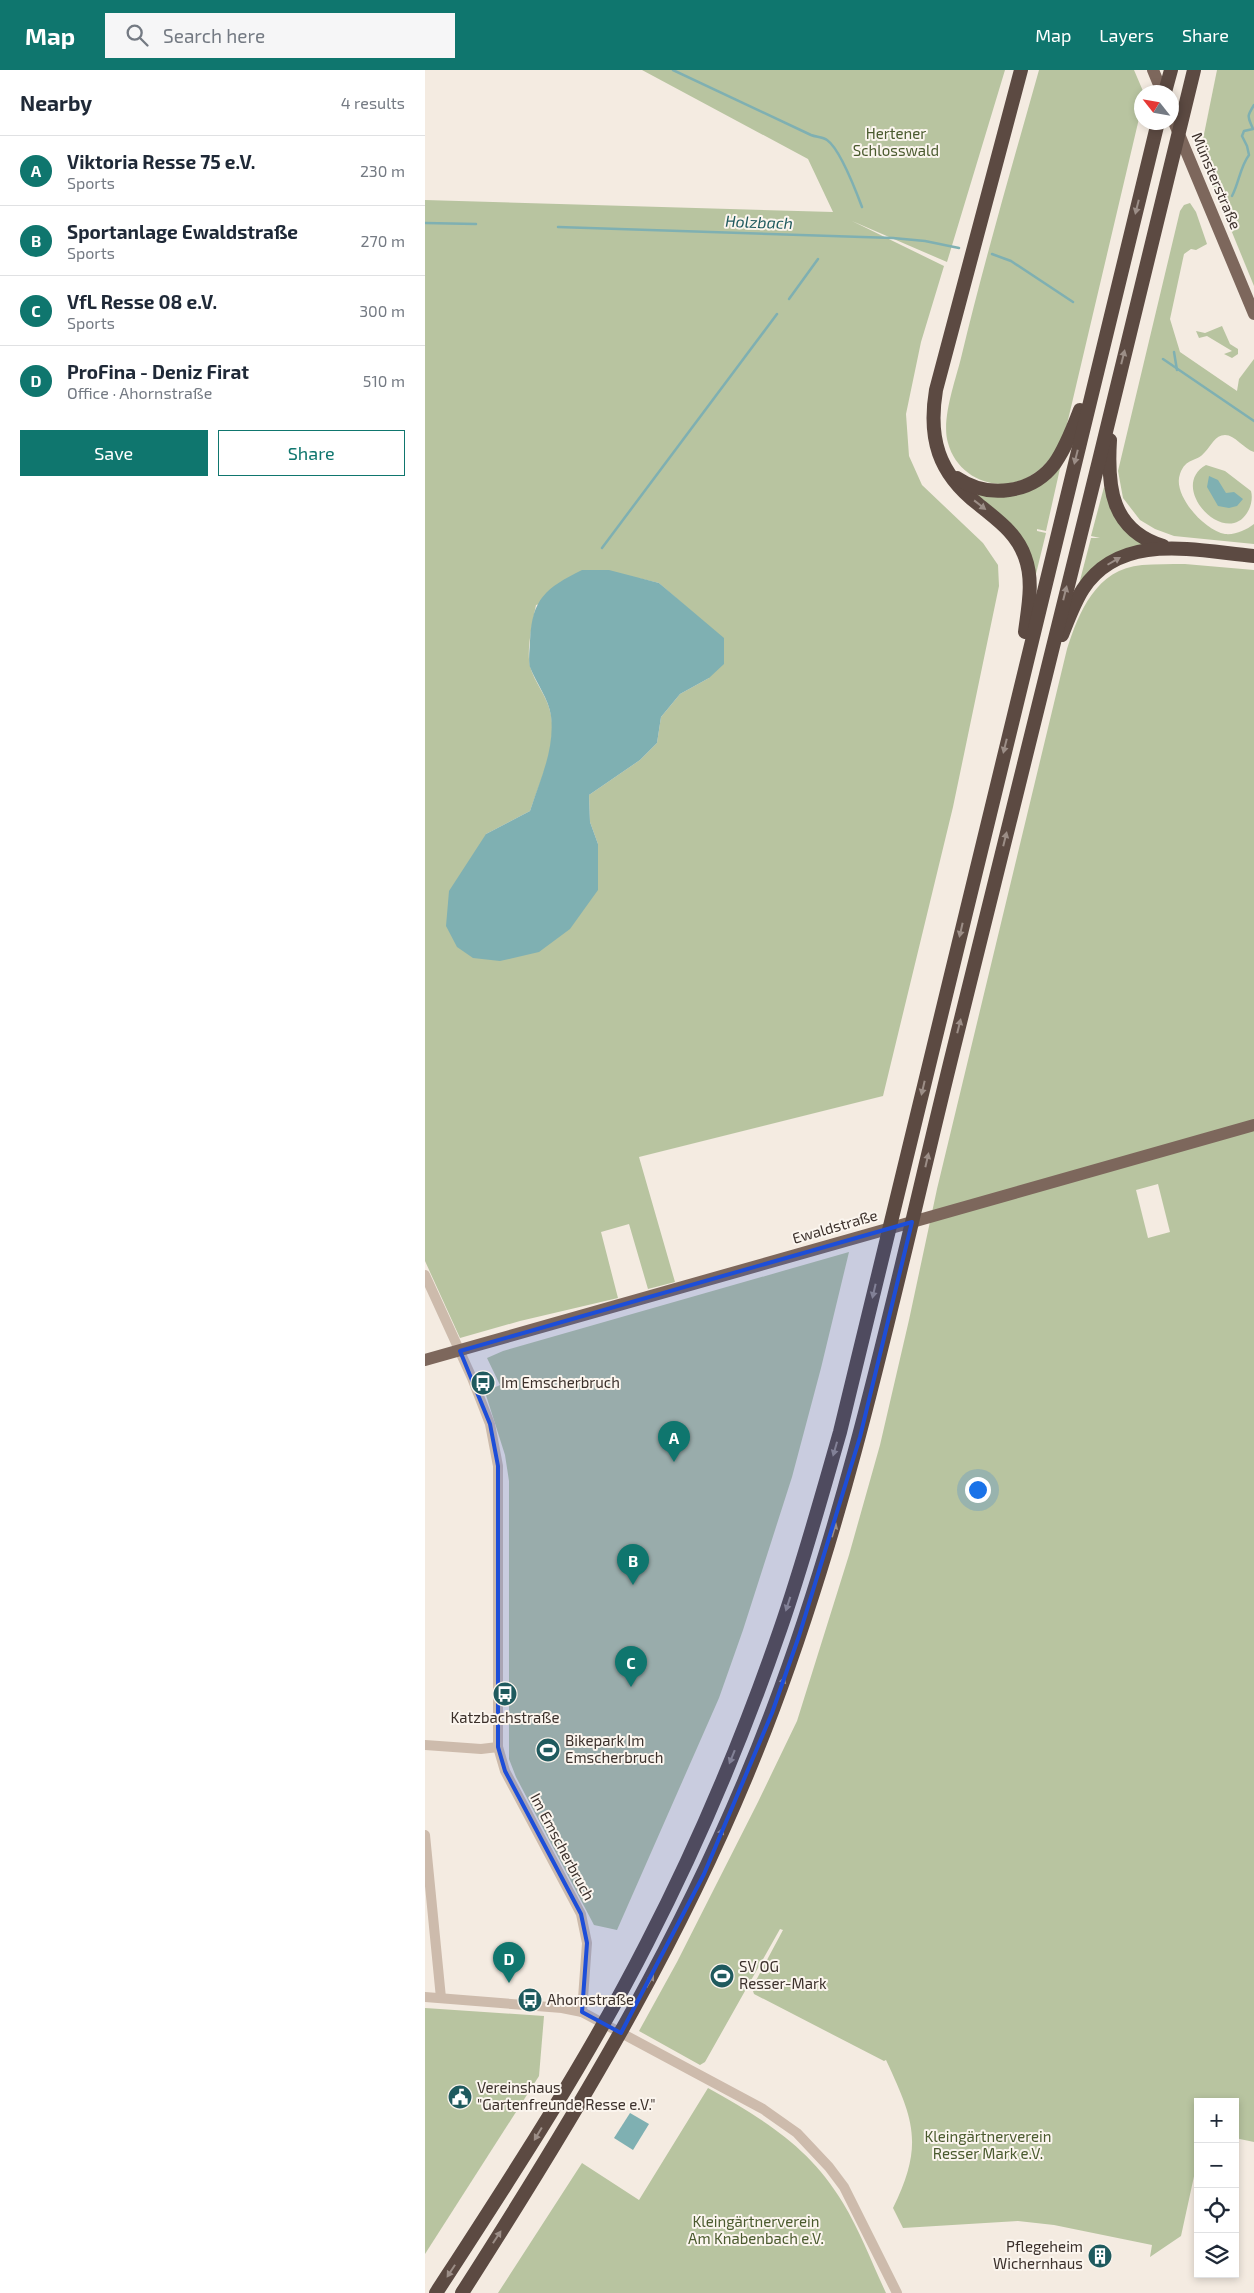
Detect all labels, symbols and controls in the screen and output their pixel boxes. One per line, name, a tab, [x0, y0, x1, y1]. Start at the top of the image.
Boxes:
search box	[105, 13, 455, 58]
text: Map	[25, 21, 75, 50]
icon: search	[123, 21, 151, 49]
text: Search here	[163, 24, 265, 47]
text: Map	[1035, 24, 1071, 46]
text: Layers	[1099, 24, 1154, 46]
text: Share	[1182, 24, 1229, 46]
north arrow	[1134, 85, 1179, 130]
text: Nearby	[20, 90, 92, 115]
text: 4 results	[341, 93, 405, 112]
park label: Hertener Schlosswald	[853, 124, 939, 159]
street label: Münsterstraße	[1188, 129, 1245, 232]
text: Viktoria Resse 75 e.V.	[67, 150, 255, 173]
text: A	[31, 161, 41, 180]
text: 230 m	[360, 161, 405, 180]
text: Sports	[67, 173, 115, 192]
one-way arrow	[1133, 199, 1141, 214]
water label: Holzbach	[725, 211, 793, 232]
text: Sportanlage Ewaldstraße	[67, 220, 298, 243]
text: B	[31, 231, 41, 250]
text: 270 m	[361, 231, 405, 250]
text: Sports	[67, 243, 115, 262]
text: VfL Resse 08 e.V.	[67, 290, 217, 313]
text: C	[31, 301, 41, 320]
text: 300 m	[359, 301, 405, 320]
text: Sports	[67, 313, 115, 332]
one-way arrow	[1120, 349, 1128, 364]
text: ProFina - Deniz Firat	[67, 360, 249, 383]
text: D	[31, 371, 41, 390]
text: 510 m	[363, 371, 405, 390]
text: Office · Ahornstraße	[67, 383, 212, 402]
button: Save	[20, 430, 208, 476]
button: Share	[218, 430, 405, 476]
one-way arrow	[1072, 449, 1080, 464]
one-way arrow	[973, 500, 986, 511]
one-way arrow	[1107, 557, 1122, 565]
one-way arrow	[1061, 586, 1069, 601]
one-way arrow	[1001, 738, 1009, 753]
one-way arrow	[1001, 831, 1009, 846]
one-way arrow	[957, 923, 965, 938]
one-way arrow	[955, 1018, 963, 1033]
one-way arrow	[919, 1081, 927, 1096]
one-way arrow	[923, 1153, 931, 1168]
street label: Ewaldstraße	[790, 1205, 879, 1247]
one-way arrow	[870, 1284, 878, 1299]
bus stop icon: Im Emscherbruch	[470, 1370, 496, 1396]
place label: Im Emscherbruch	[501, 1373, 620, 1391]
pin: A	[658, 1421, 690, 1462]
one-way arrow	[831, 1441, 839, 1456]
your location	[965, 1477, 991, 1503]
one-way arrow	[830, 1523, 838, 1538]
pin: B	[617, 1544, 649, 1585]
one-way arrow	[784, 1597, 792, 1612]
pin: C	[615, 1646, 647, 1687]
one-way arrow	[779, 1677, 786, 1692]
bus stop icon: Katzbachstraße	[492, 1681, 518, 1707]
place label: Katzbachstraße	[450, 1708, 560, 1726]
place label: Bikepark Im Emscherbruch	[565, 1731, 663, 1766]
sports icon: Bikepark Im Emscherbruch	[535, 1737, 561, 1763]
one-way arrow	[728, 1750, 736, 1765]
street label: Im Emscherbruch	[527, 1790, 599, 1903]
one-way arrow	[717, 1828, 725, 1842]
pin: D	[493, 1942, 525, 1983]
place label: SV OG Resser-Mark	[739, 1957, 827, 1992]
sports icon: SV OG Resser-Mark	[709, 1963, 735, 1989]
one-way arrow	[646, 1974, 654, 1988]
bus stop icon: Ahornstraße	[517, 1987, 543, 2013]
place label: Ahornstraße	[547, 1990, 634, 2008]
place label: Vereinshaus "Gartenfreunde Resse e.V."	[477, 2078, 656, 2113]
public building icon: Vereinshaus "Gartenfreunde Resse e.V."	[447, 2084, 473, 2110]
map controls	[1194, 2098, 1239, 2278]
button: +	[1194, 2098, 1239, 2143]
one-way arrow	[533, 2127, 542, 2140]
park label: Kleingärtnerverein Resser Mark e.V.	[924, 2127, 1052, 2162]
button: −	[1194, 2143, 1239, 2188]
button: locate	[1194, 2188, 1239, 2233]
park label: Kleingärtnerverein Am Knabenbach e.V.	[688, 2212, 824, 2247]
one-way arrow	[493, 2231, 502, 2244]
button: layers	[1194, 2233, 1239, 2278]
place label: Pflegeheim Wichernhaus	[993, 2237, 1083, 2272]
building icon: Pflegeheim Wichernhaus	[1087, 2243, 1113, 2269]
one-way arrow	[446, 2264, 455, 2278]

